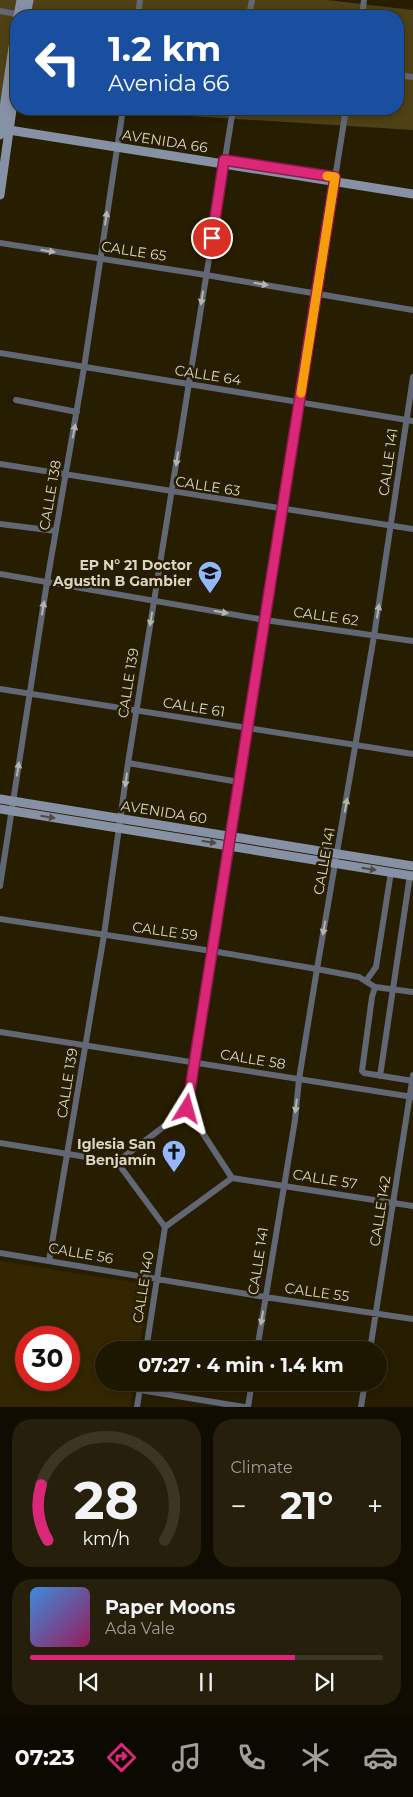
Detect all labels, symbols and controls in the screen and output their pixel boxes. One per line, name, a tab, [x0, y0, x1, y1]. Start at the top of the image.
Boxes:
text: 1.2 km	[108, 27, 221, 70]
icon: left	[25, 30, 90, 95]
text: Avenida 66	[108, 70, 229, 97]
street label: AVENIDA 66	[121, 125, 209, 157]
one-way arrow	[103, 210, 111, 226]
pin	[191, 217, 233, 259]
icon: arrive	[198, 224, 226, 252]
street label: CALLE 65	[100, 237, 168, 265]
one-way arrow	[41, 247, 57, 255]
one-way arrow	[253, 281, 269, 289]
one-way arrow	[198, 291, 206, 307]
street label: CALLE 64	[173, 361, 243, 389]
one-way arrow	[70, 422, 78, 438]
street label: CALLE 141	[374, 427, 402, 497]
one-way arrow	[173, 451, 181, 467]
street label: CALLE 138	[35, 458, 65, 532]
street label: CALLE 63	[174, 472, 242, 500]
place label: EP N° 21 Doctor Agustin B Gambier	[52, 556, 192, 590]
school or university icon: EP N° 21 Doctor Agustin B Gambier	[197, 560, 223, 594]
one-way arrow	[39, 600, 47, 616]
one-way arrow	[375, 602, 383, 618]
street label: CALLE 62	[292, 603, 360, 629]
one-way arrow	[213, 608, 229, 616]
one-way arrow	[146, 612, 154, 628]
street label: CALLE 139	[114, 647, 142, 719]
street label: CALLE 61	[162, 693, 226, 721]
one-way arrow	[14, 760, 22, 776]
one-way arrow	[121, 772, 129, 788]
street label: AVENIDA 60	[120, 796, 208, 828]
one-way arrow	[342, 797, 350, 813]
one-way arrow	[41, 813, 57, 821]
street label: CALLE 141	[309, 826, 339, 896]
one-way arrow	[201, 839, 217, 847]
one-way arrow	[361, 865, 377, 873]
street label: CALLE 59	[131, 918, 199, 944]
one-way arrow	[320, 921, 328, 937]
street label: CALLE 58	[219, 1045, 287, 1073]
street label: CALLE 139	[53, 1047, 81, 1119]
position arrow	[160, 1082, 212, 1134]
one-way arrow	[292, 1098, 300, 1114]
place label: Iglesia San Benjamín	[77, 1135, 156, 1169]
church icon: Iglesia San Benjamín	[161, 1139, 187, 1173]
street label: CALLE 57	[291, 1165, 359, 1193]
street label: CALLE 142	[366, 1174, 394, 1248]
street label: CALLE 141	[244, 1226, 272, 1296]
street label: CALLE 56	[47, 1238, 115, 1268]
street label: CALLE 140	[128, 1250, 158, 1324]
street label: CALLE 55	[284, 1279, 351, 1305]
one-way arrow	[258, 1311, 266, 1327]
speed limit sign: 30	[15, 1326, 80, 1391]
text: 07:27 · 4 min · 1.4 km	[138, 1354, 344, 1377]
text: Climate	[231, 1458, 293, 1477]
text: 28	[74, 1469, 139, 1532]
text: 21°	[280, 1482, 333, 1529]
text: −	[231, 1489, 247, 1523]
text: +	[367, 1489, 383, 1523]
text: km/h	[82, 1528, 130, 1549]
text: Paper Moons	[105, 1596, 235, 1619]
text: Ada Vale	[105, 1619, 175, 1638]
icon: previous	[75, 1668, 103, 1696]
icon: pause	[192, 1668, 220, 1696]
icon: next	[310, 1668, 338, 1696]
icon: directions	[104, 1740, 139, 1775]
icon: music	[169, 1740, 204, 1775]
icon: phone	[234, 1740, 269, 1775]
icon: climate	[298, 1740, 333, 1775]
icon: car	[363, 1740, 398, 1775]
text: 07:23	[15, 1744, 75, 1771]

